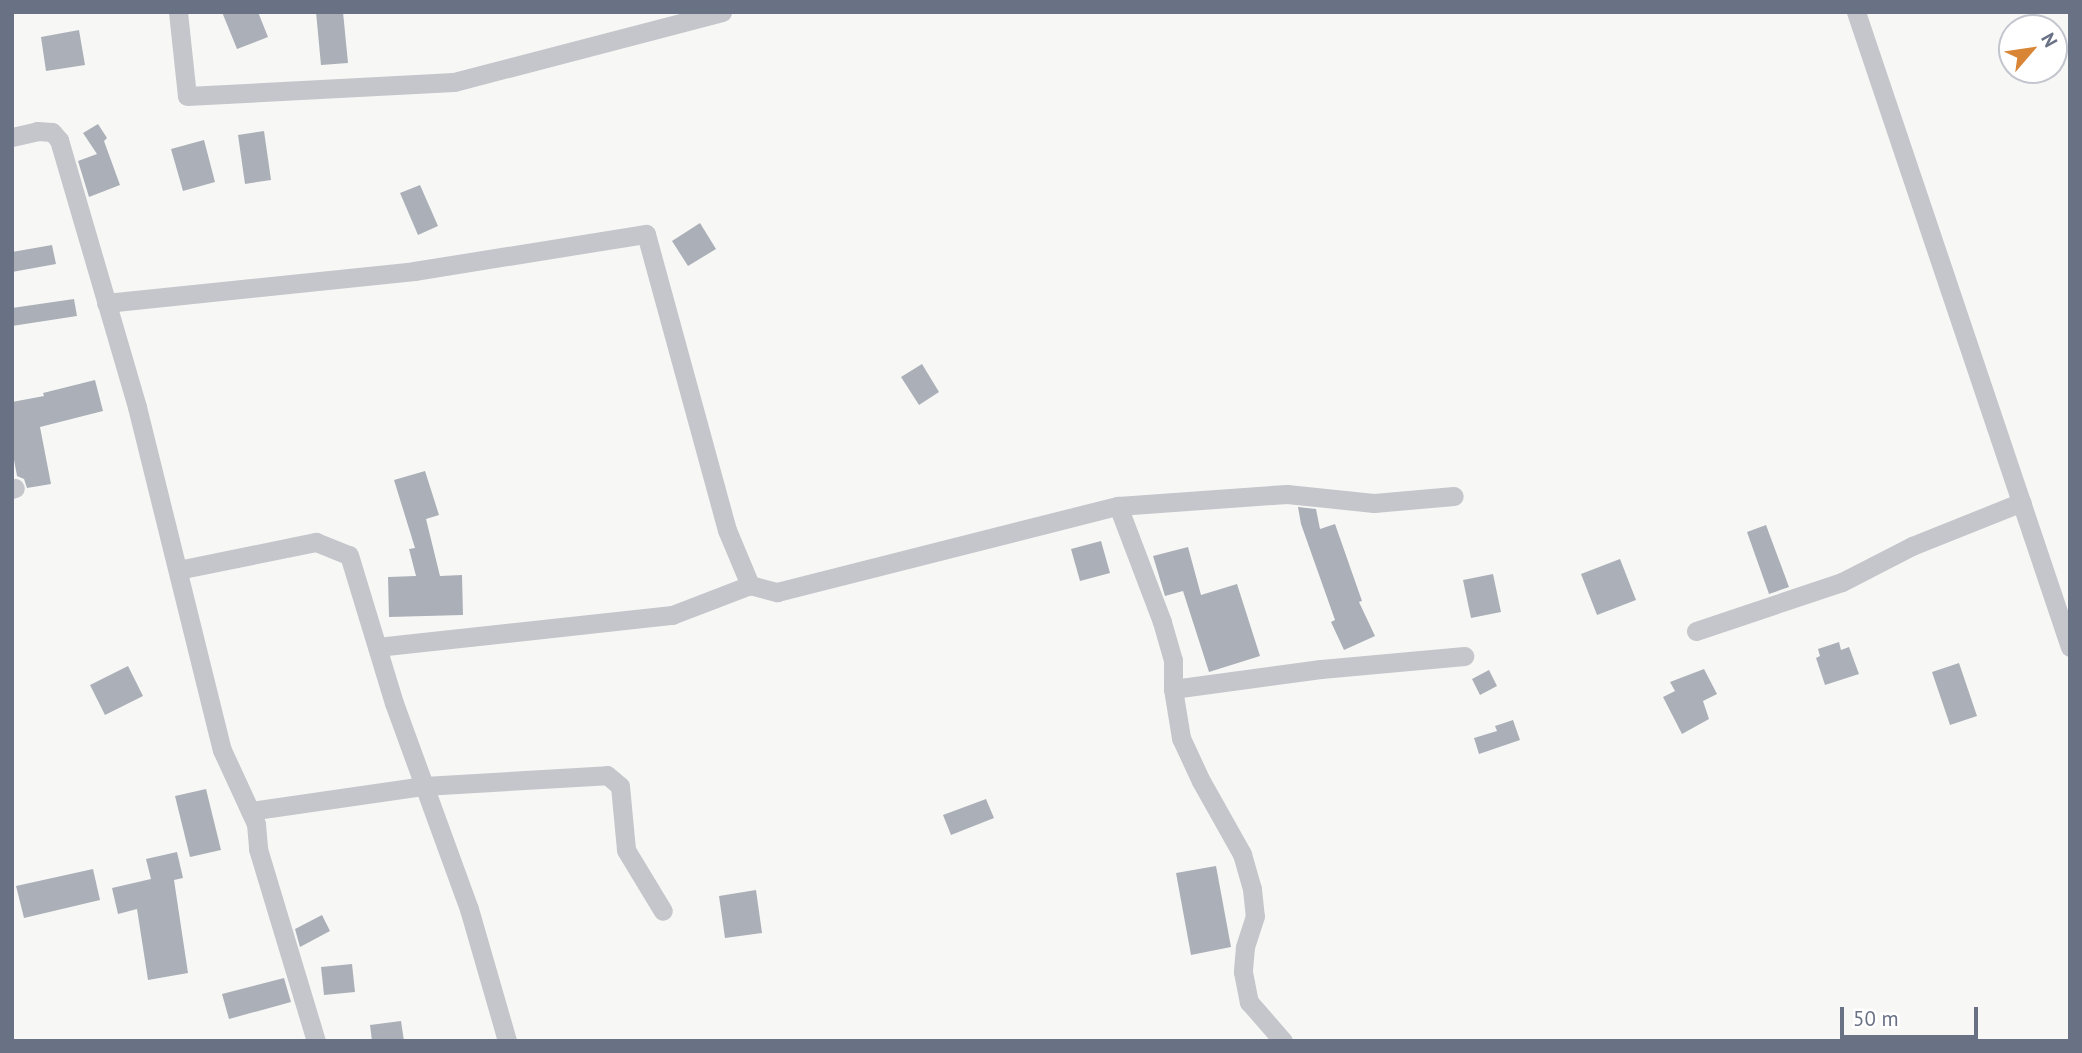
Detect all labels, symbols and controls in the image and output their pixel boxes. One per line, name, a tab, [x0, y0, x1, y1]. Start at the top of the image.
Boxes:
north arrow	[1998, 14, 2068, 84]
text: N	[2036, 29, 2063, 51]
scale bar	[1844, 993, 1982, 1038]
text: 50 m	[1853, 1005, 1899, 1032]

